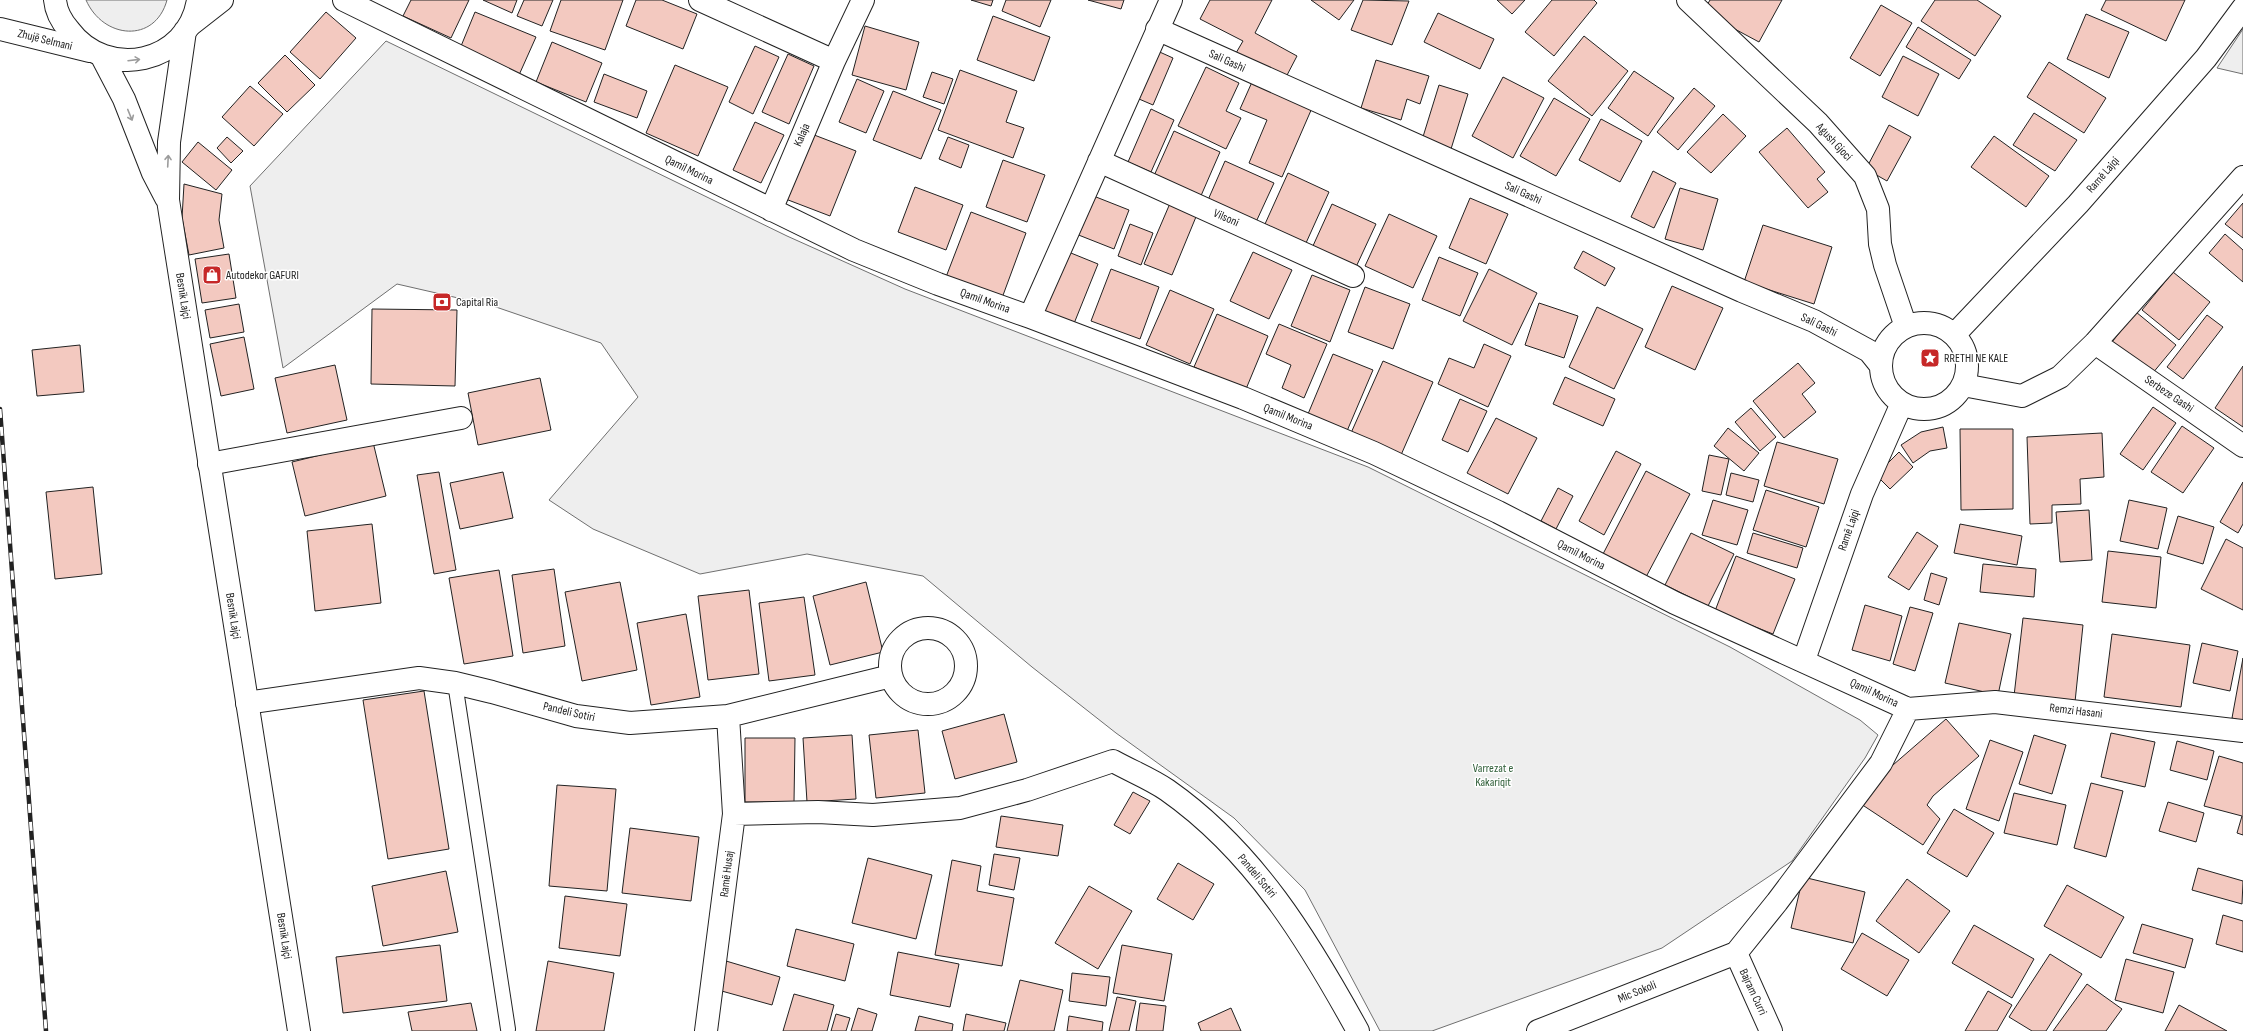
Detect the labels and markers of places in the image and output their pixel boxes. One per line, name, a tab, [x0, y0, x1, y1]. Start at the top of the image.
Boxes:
shop icon: Autodekor GAFURI	[201, 264, 223, 286]
place label: Autodekor GAFURI	[225, 268, 299, 283]
bank icon: Capital Ria	[431, 291, 453, 313]
place label: Capital Ria	[456, 295, 499, 310]
place icon: RRETHI NE KALE	[1919, 347, 1941, 369]
place label: RRETHI NE KALE	[1944, 351, 2008, 366]

